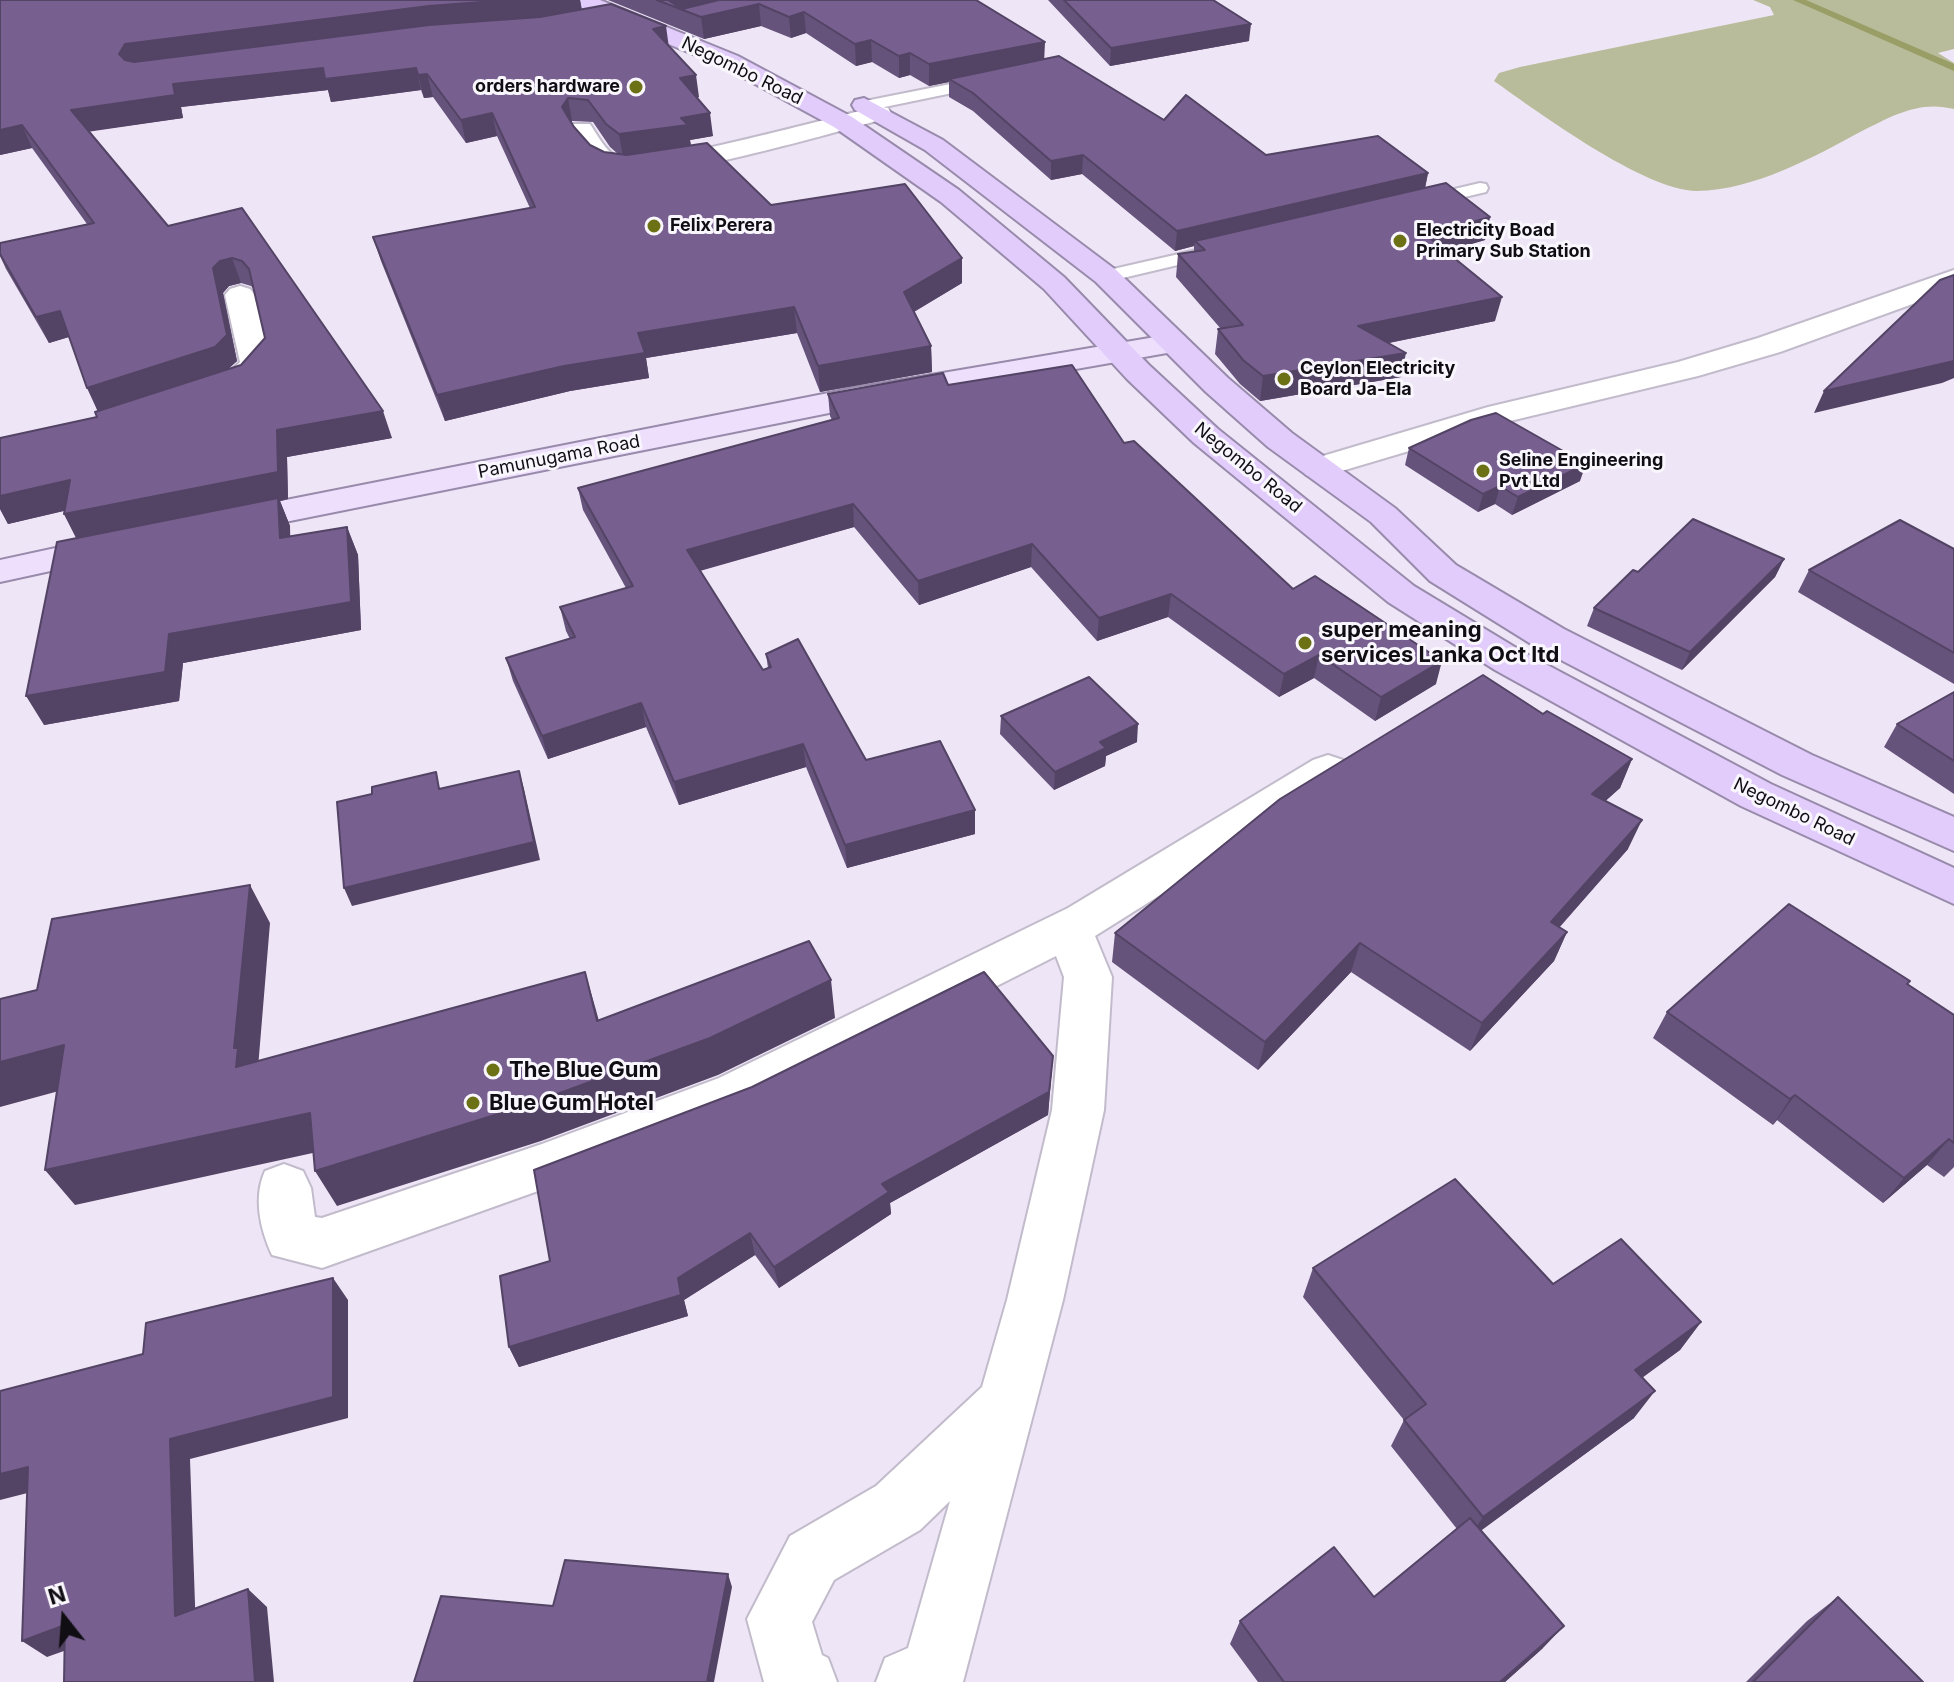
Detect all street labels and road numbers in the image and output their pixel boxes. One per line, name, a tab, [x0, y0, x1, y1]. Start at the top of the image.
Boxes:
street label: Negombo Road	[678, 32, 806, 110]
street label: Negombo Road	[1190, 418, 1306, 518]
street label: Pamunugama Road	[476, 431, 642, 483]
street label: Negombo Road	[1730, 773, 1858, 851]

